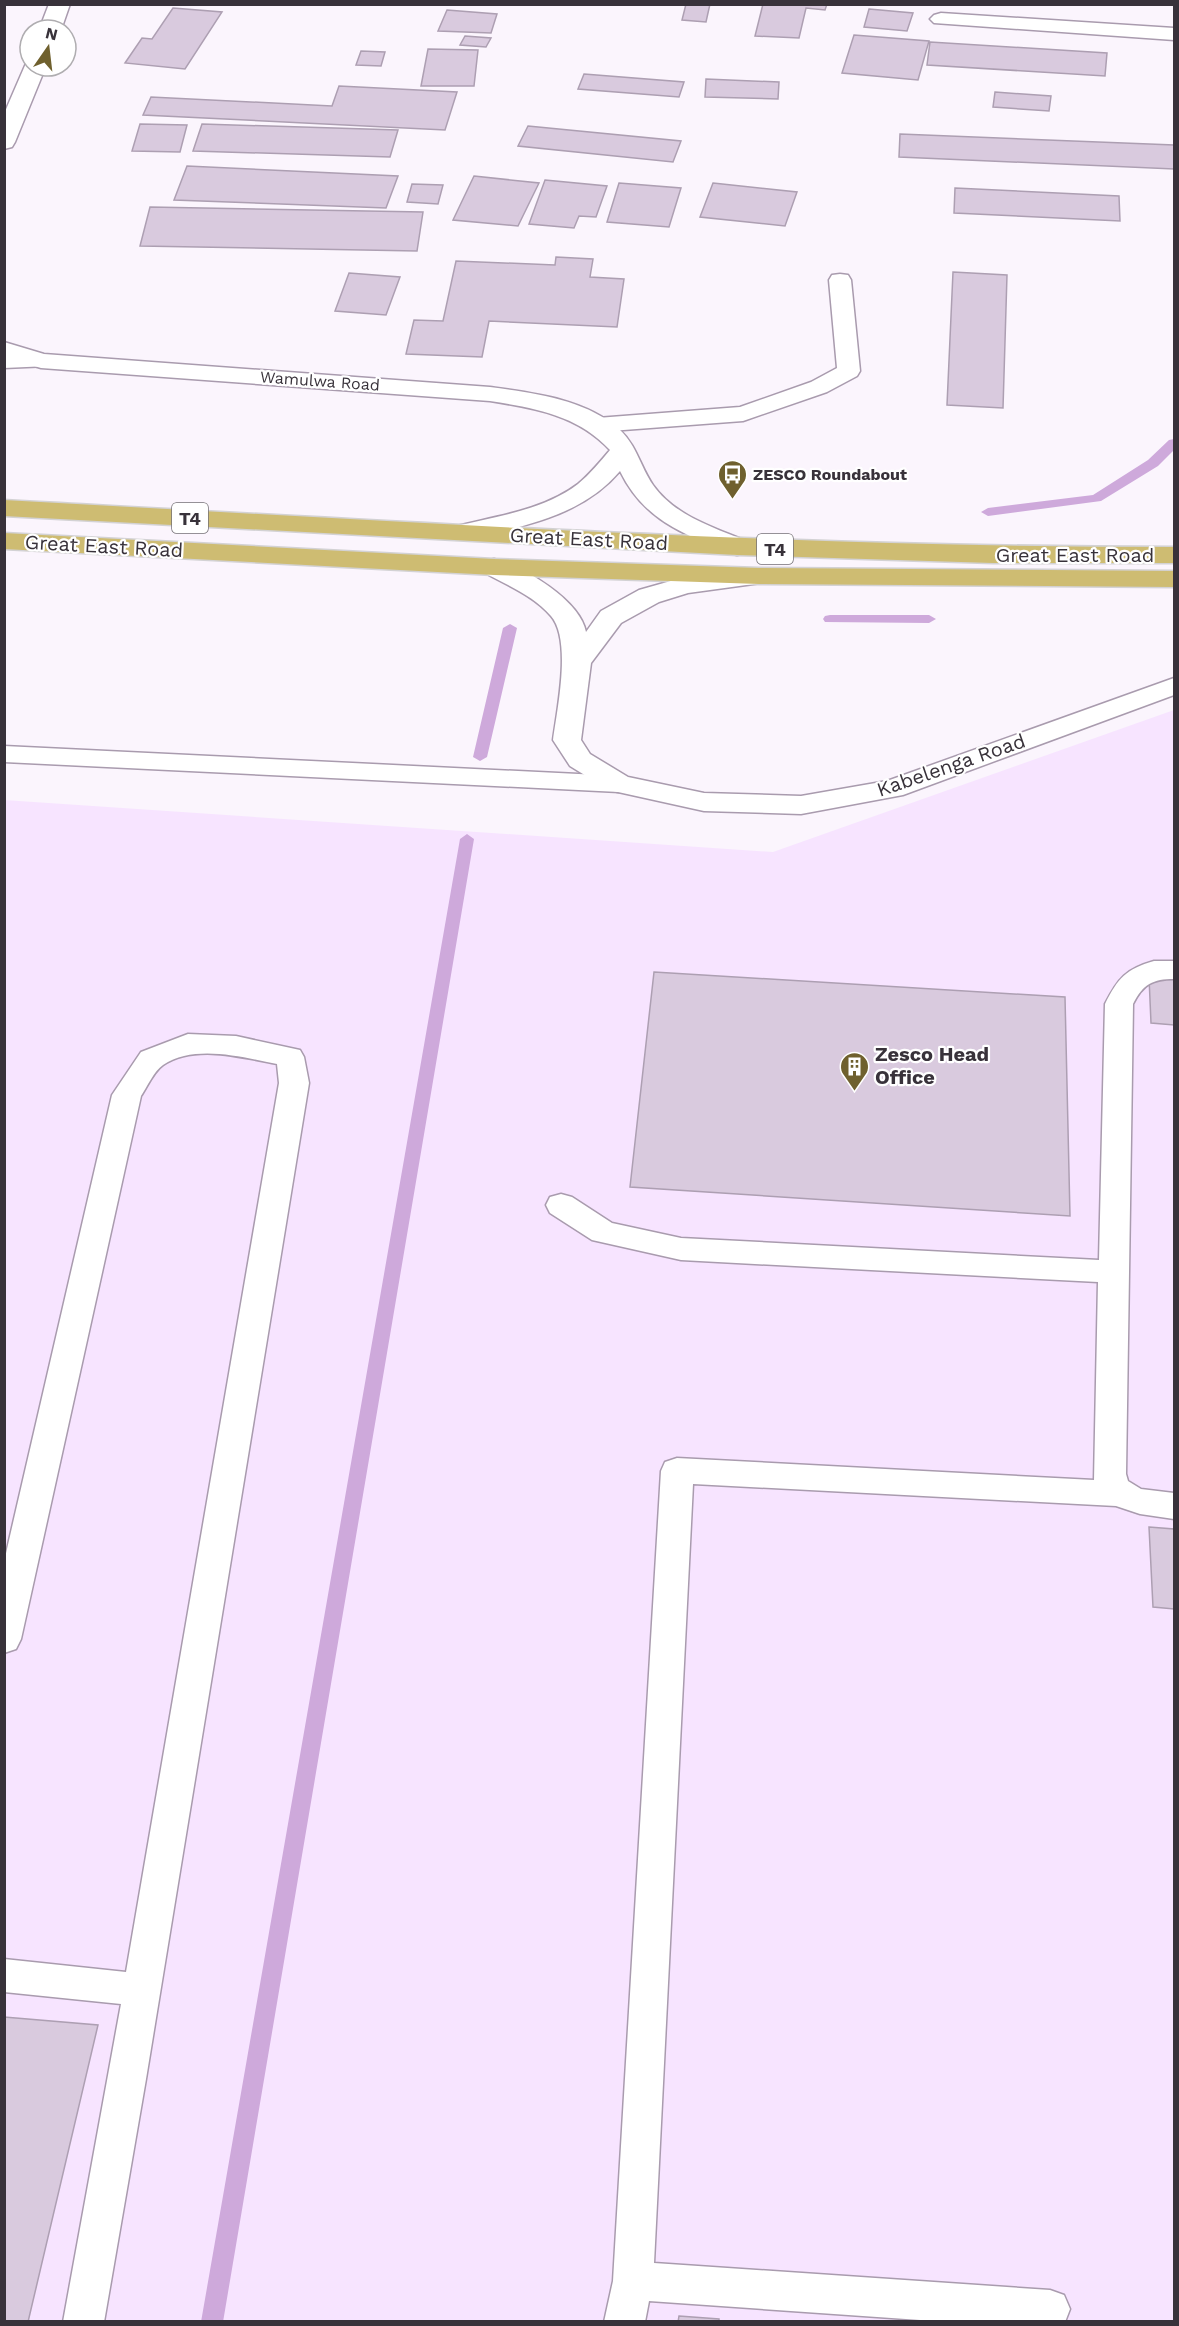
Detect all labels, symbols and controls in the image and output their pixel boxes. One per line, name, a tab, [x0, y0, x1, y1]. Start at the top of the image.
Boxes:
north arrow	[18, 18, 78, 78]
text: N	[43, 23, 60, 45]
street label: Wamulwa Road	[260, 367, 380, 395]
bus stop icon: ZESCO Roundabout	[716, 458, 748, 500]
place label: ZESCO Roundabout	[753, 465, 907, 484]
road number: T4	[172, 503, 208, 533]
street label: Great East Road	[509, 523, 669, 555]
street label: Great East Road	[24, 530, 184, 562]
road number: T4	[757, 534, 793, 564]
street label: Great East Road	[996, 543, 1154, 567]
street label: Kabelenga Road	[874, 728, 1028, 802]
place label: Zesco Head Office	[875, 1042, 989, 1089]
building icon: Zesco Head Office	[838, 1050, 870, 1092]

